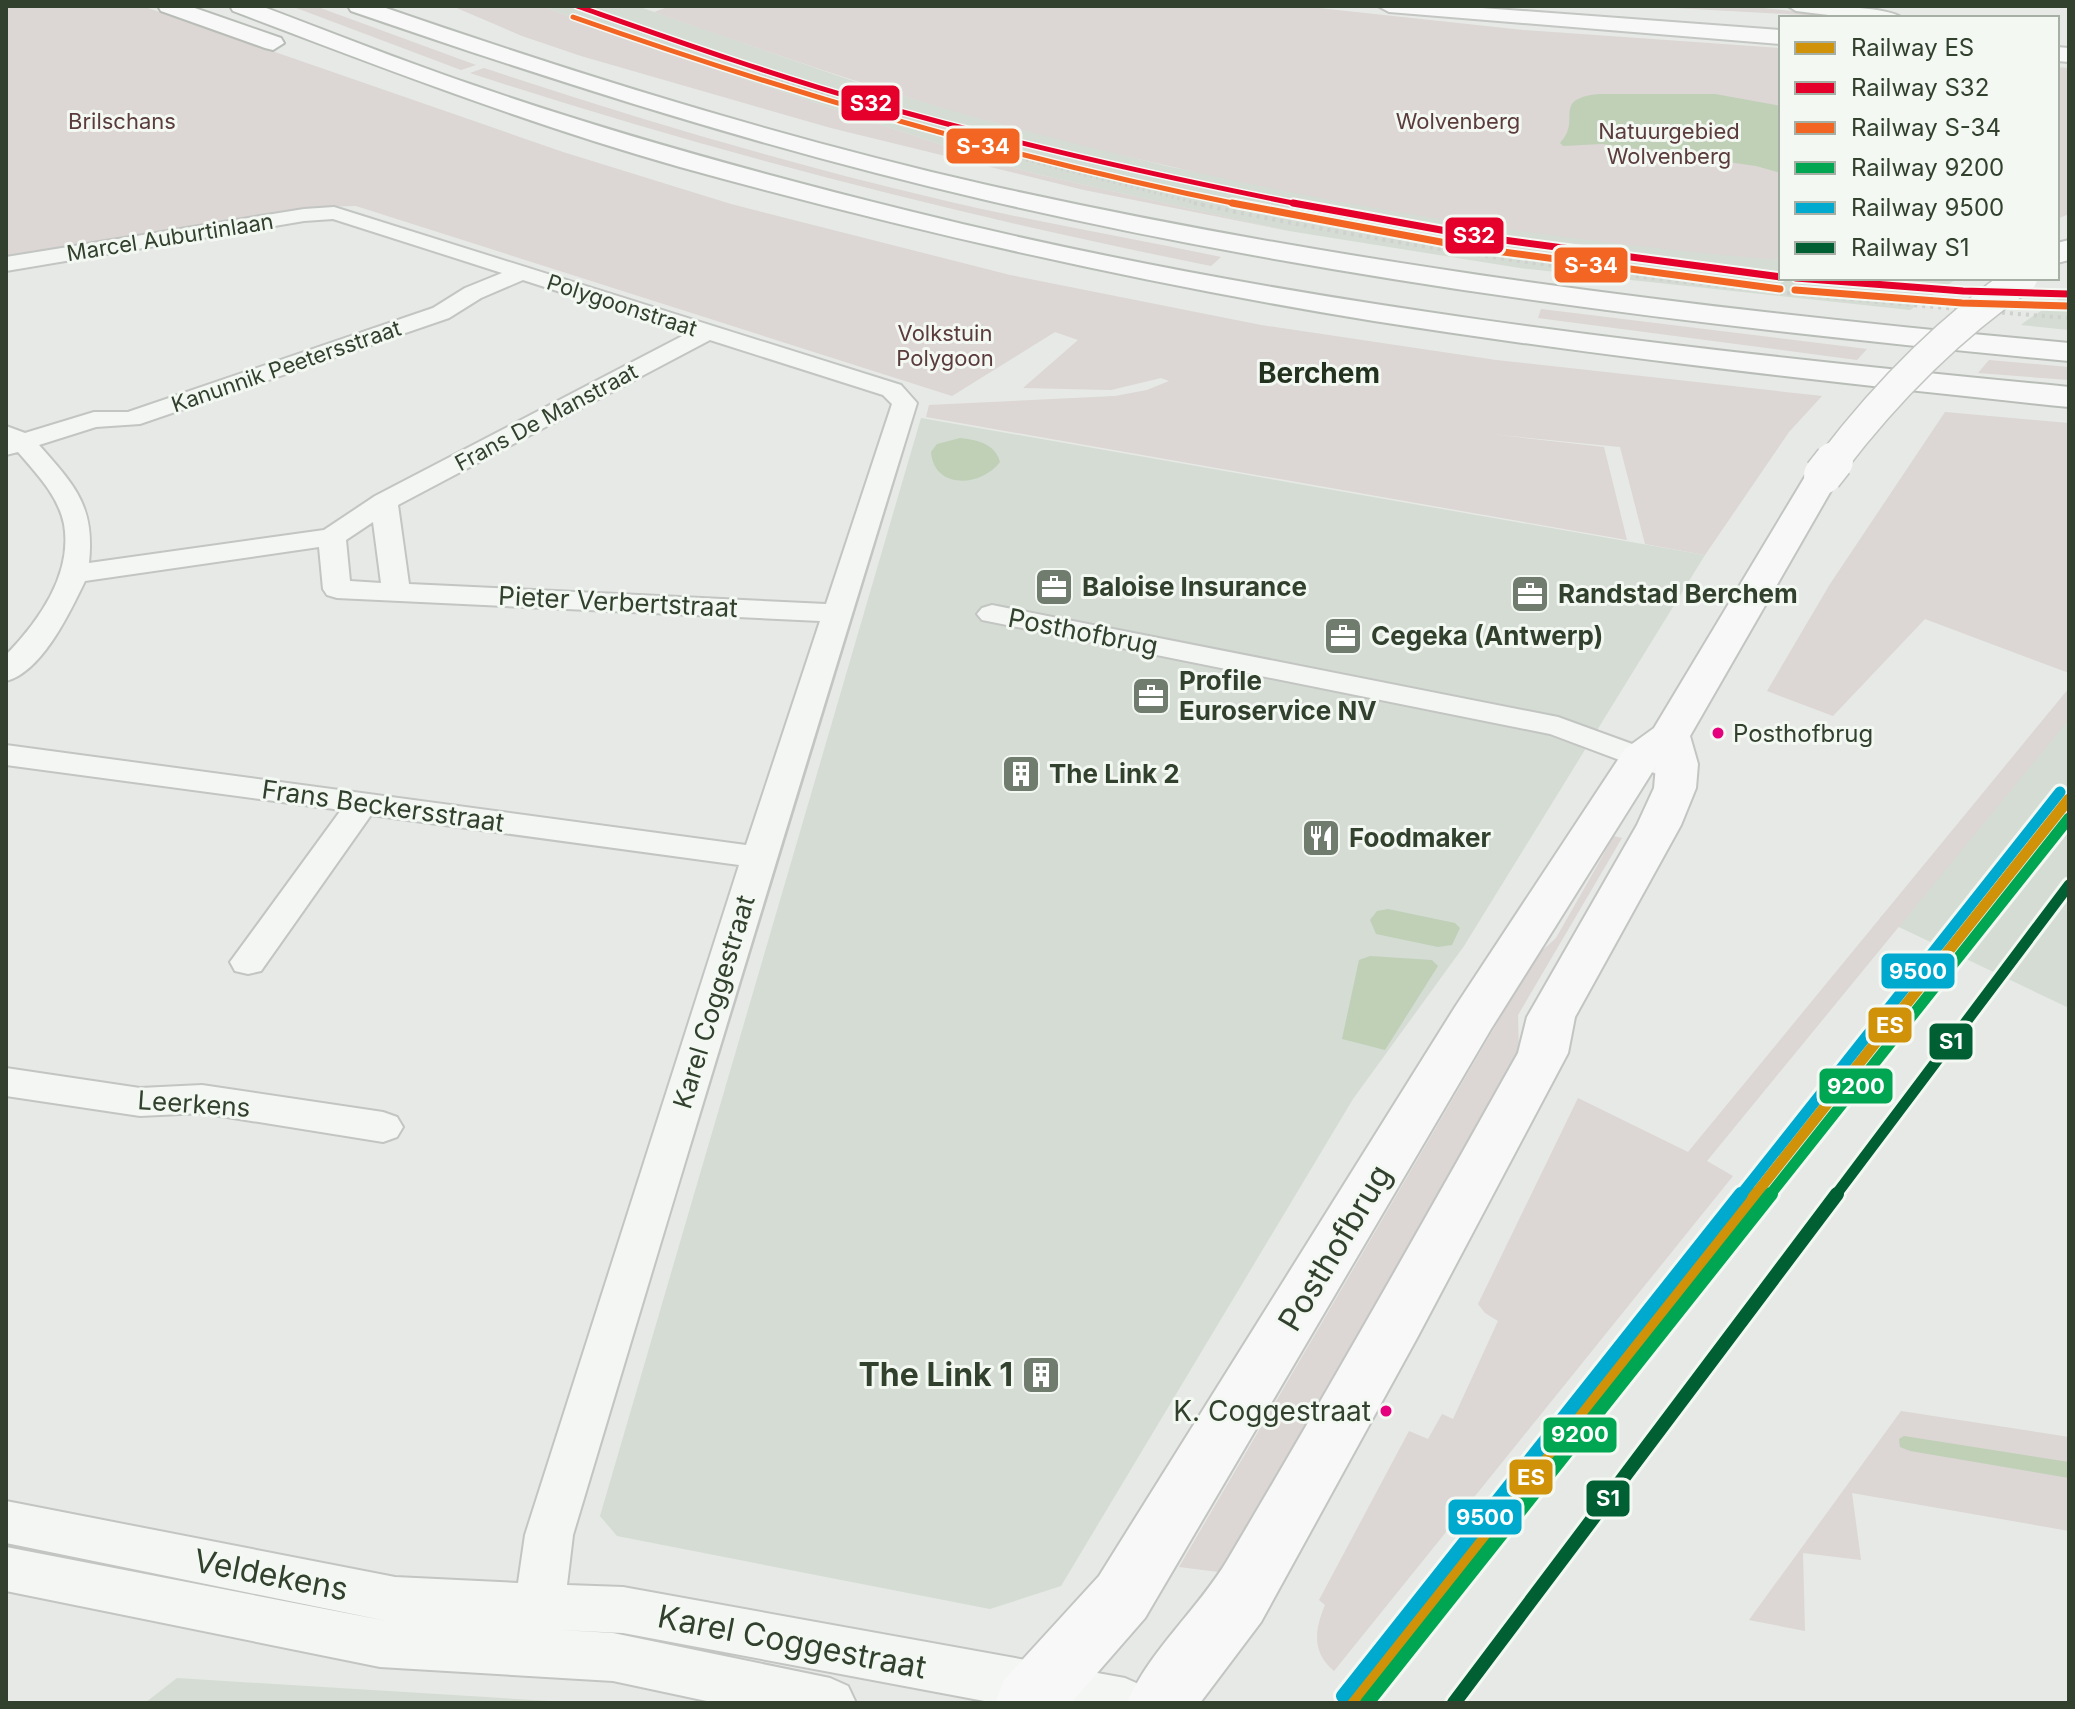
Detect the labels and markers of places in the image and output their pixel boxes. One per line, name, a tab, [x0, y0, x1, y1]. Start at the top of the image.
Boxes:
office icon: Baloise Insurance	[1033, 566, 1075, 608]
place label: Baloise Insurance	[1082, 571, 1307, 602]
office icon: Randstad Berchem	[1509, 573, 1551, 615]
place label: Randstad Berchem	[1558, 578, 1798, 609]
office icon: Cegeka (Antwerp)	[1322, 615, 1364, 657]
place label: Cegeka (Antwerp)	[1371, 620, 1603, 651]
place label: Profile Euroservice NV	[1179, 665, 1377, 726]
office icon: Profile Euroservice NV	[1130, 675, 1172, 717]
place label: Posthofbrug	[1733, 719, 1873, 748]
marker: Posthofbrug	[1710, 725, 1726, 741]
building icon: The Link 2	[1000, 753, 1042, 795]
place label: The Link 2	[1049, 758, 1180, 789]
restaurant icon: Foodmaker	[1300, 817, 1342, 859]
place label: Foodmaker	[1349, 822, 1492, 853]
building icon: The Link 1	[1020, 1354, 1062, 1396]
place label: The Link 1	[858, 1355, 1013, 1394]
place label: K. Coggestraat	[1173, 1394, 1371, 1428]
marker: K. Coggestraat	[1378, 1403, 1394, 1419]

